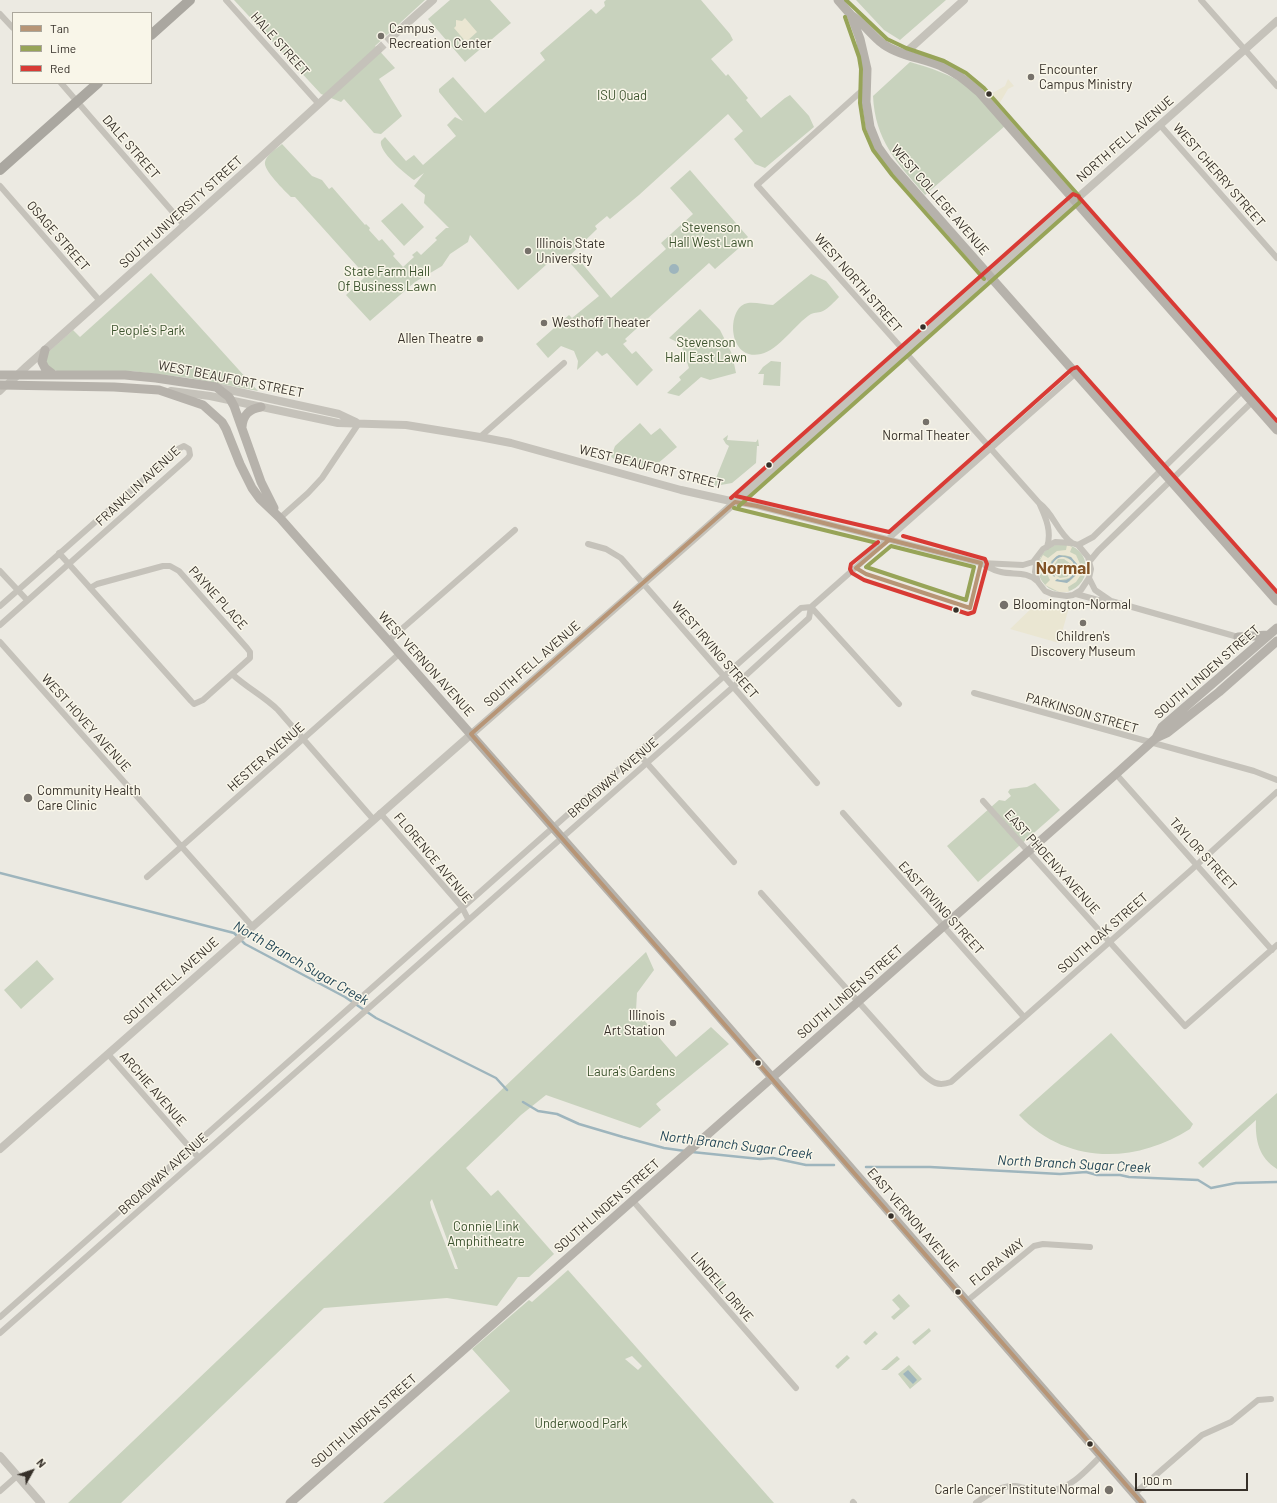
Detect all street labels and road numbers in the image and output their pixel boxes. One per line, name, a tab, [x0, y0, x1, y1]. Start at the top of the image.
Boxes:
street label: HALE STREET	[247, 9, 313, 79]
street label: NORTH FELL AVENUE	[1073, 93, 1177, 185]
street label: DALE STREET	[99, 112, 163, 182]
street label: WEST CHERRY STREET	[1170, 120, 1268, 230]
street label: WEST COLLEGE AVENUE	[888, 142, 992, 258]
street label: SOUTH UNIVERSITY STREET	[116, 152, 246, 272]
street label: OSAGE STREET	[23, 198, 93, 274]
street label: WEST NORTH STREET	[811, 231, 905, 335]
street label: WEST BEAUFORT STREET	[157, 357, 305, 401]
street label: WEST BEAUFORT STREET	[577, 442, 725, 492]
street label: FRANKLIN AVENUE	[92, 443, 184, 529]
street label: PAYNE PLACE	[186, 563, 250, 633]
street label: WEST IRVING STREET	[669, 598, 761, 702]
street label: WEST VERNON AVENUE	[375, 608, 477, 720]
street label: SOUTH FELL AVENUE	[481, 618, 583, 710]
street label: SOUTH LINDEN STREET	[1151, 622, 1263, 722]
street label: WEST HOVEY AVENUE	[38, 671, 134, 775]
street label: PARKINSON STREET	[1024, 689, 1140, 737]
street label: HESTER AVENUE	[224, 719, 308, 795]
street label: BROADWAY AVENUE	[565, 735, 661, 821]
street label: EAST PHOENIX AVENUE	[1001, 807, 1103, 917]
street label: FLORENCE AVENUE	[391, 810, 475, 906]
street label: TAYLOR STREET	[1166, 814, 1240, 894]
street label: EAST IRVING STREET	[895, 858, 987, 958]
street label: SOUTH OAK STREET	[1055, 889, 1151, 977]
street label: SOUTH FELL AVENUE	[120, 934, 222, 1028]
street label: SOUTH LINDEN STREET	[794, 942, 906, 1042]
street label: ARCHIE AVENUE	[116, 1049, 190, 1129]
street label: BROADWAY AVENUE	[115, 1130, 211, 1218]
street label: SOUTH LINDEN STREET	[551, 1156, 663, 1256]
street label: EAST VERNON AVENUE	[864, 1165, 962, 1275]
street label: FLORA WAY	[966, 1235, 1028, 1289]
street label: LINDELL DRIVE	[687, 1249, 757, 1325]
street label: SOUTH LINDEN STREET	[308, 1371, 420, 1471]

